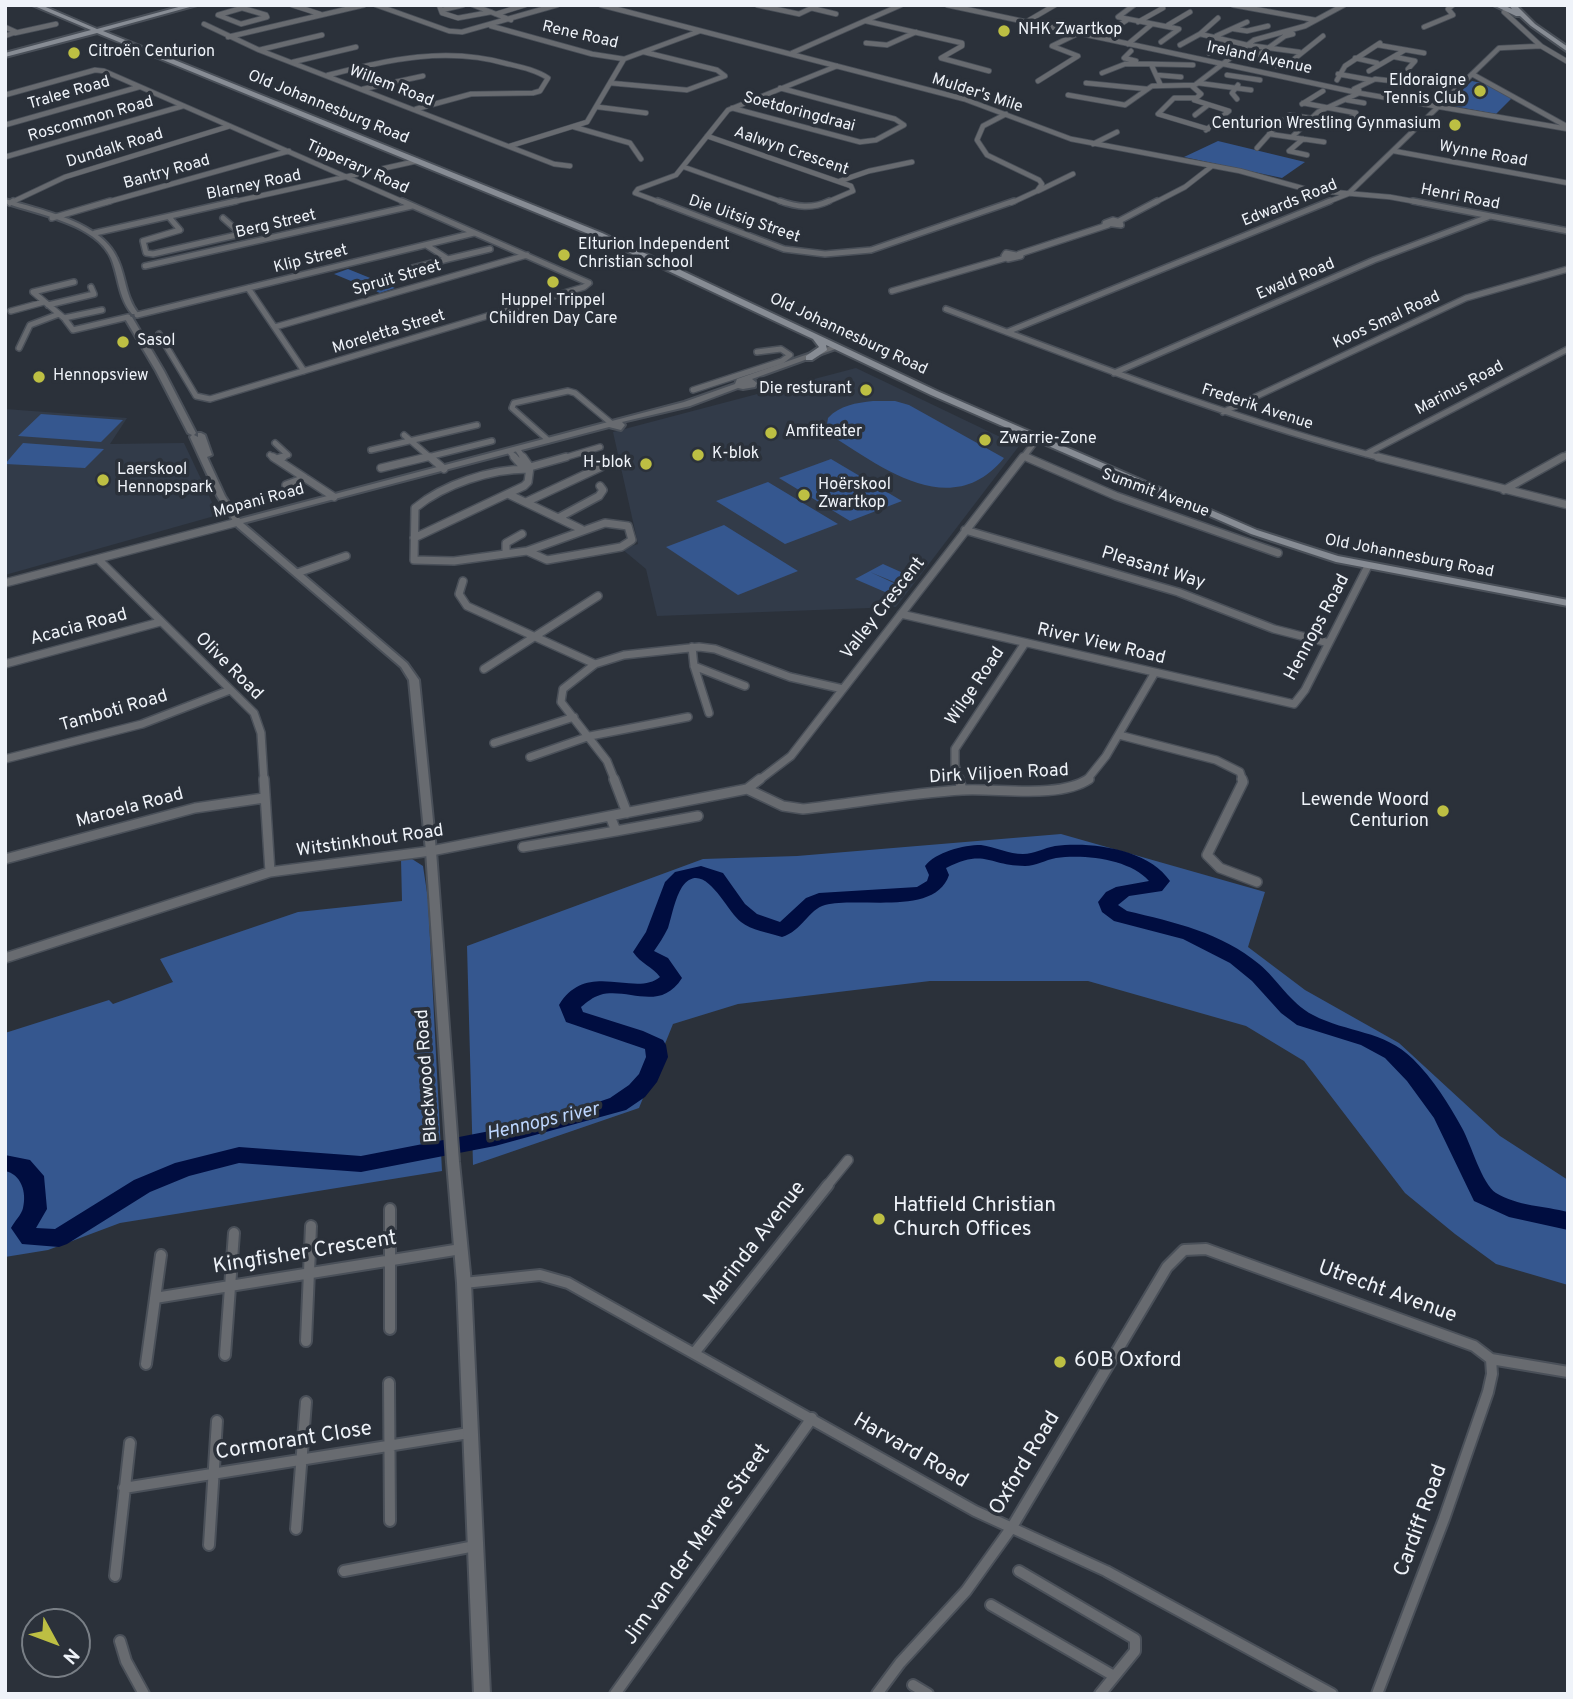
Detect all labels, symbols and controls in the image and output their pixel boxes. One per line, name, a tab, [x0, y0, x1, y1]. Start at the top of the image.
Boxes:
street label: Rene Road	[540, 18, 620, 54]
place label: NHK Zwartkop	[1018, 21, 1122, 41]
marker: NHK Zwartkop	[996, 23, 1012, 39]
street label: Ireland Avenue	[1205, 38, 1313, 80]
place label: Citroën Centurion	[88, 43, 215, 63]
marker: Citroën Centurion	[66, 45, 82, 61]
street label: Willem Road	[346, 62, 436, 112]
street label: Old Johannesburg Road	[245, 67, 411, 149]
street label: Mulder's Mile	[929, 70, 1025, 118]
place label: Eldoraigne Tennis Club	[1383, 72, 1466, 110]
street label: Tralee Road	[26, 73, 112, 115]
marker: Eldoraigne Tennis Club	[1472, 83, 1488, 99]
street label: Soetdoringdraai	[741, 89, 857, 137]
street label: Roscommon Road	[26, 93, 156, 147]
place label: Centurion Wrestling Gynmasium	[1211, 115, 1441, 135]
marker: Centurion Wrestling Gynmasium	[1447, 117, 1463, 133]
street label: Aalwyn Crescent	[731, 123, 851, 181]
street label: Dundalk Road	[64, 125, 166, 173]
street label: Tipperary Road	[303, 137, 411, 199]
street label: Wynne Road	[1437, 138, 1529, 172]
street label: Bantry Road	[122, 151, 212, 195]
street label: Blarney Road	[205, 167, 303, 205]
street label: Edwards Road	[1240, 176, 1340, 232]
street label: Henri Road	[1419, 181, 1501, 215]
street label: Die Uitsig Street	[686, 192, 802, 248]
street label: Berg Street	[234, 206, 318, 244]
place label: Elturion Independent Christian school	[578, 236, 730, 274]
street label: Klip Street	[272, 242, 350, 278]
marker: Elturion Independent Christian school	[556, 247, 572, 263]
street label: Ewald Road	[1254, 255, 1338, 305]
street label: Spruit Street	[350, 257, 444, 301]
marker: Huppel Trippel Children Day Care	[545, 274, 561, 290]
street label: Koos Smal Road	[1330, 288, 1444, 354]
street label: Old Johannesburg Road	[766, 290, 930, 380]
place label: Huppel Trippel Children Day Care	[489, 292, 617, 330]
street label: Moreletta Street	[330, 307, 448, 359]
place label: Sasol	[137, 332, 175, 352]
marker: Sasol	[115, 334, 131, 350]
street label: Marinus Road	[1412, 358, 1508, 420]
place label: Hennopsview	[53, 367, 149, 387]
marker: Hennopsview	[31, 369, 47, 385]
place label: Die resturant	[759, 380, 852, 400]
street label: Frederik Avenue	[1199, 381, 1315, 435]
marker: Die resturant	[858, 382, 874, 398]
place label: Amfiteater	[785, 423, 862, 443]
marker: Amfiteater	[763, 425, 779, 441]
place label: Zwarrie-Zone	[999, 430, 1097, 450]
marker: Zwarrie-Zone	[977, 432, 993, 448]
place label: K-blok	[712, 445, 759, 465]
marker: K-blok	[690, 447, 706, 463]
place label: H-blok	[583, 454, 632, 474]
marker: H-blok	[638, 456, 654, 472]
place label: Laerskool Hennopspark	[117, 461, 213, 499]
street label: Summit Avenue	[1098, 466, 1212, 522]
marker: Laerskool Hennopspark	[95, 472, 111, 488]
place label: Hoërskool Zwartkop	[818, 476, 891, 514]
street label: Mopani Road	[211, 481, 307, 523]
marker: Hoërskool Zwartkop	[796, 487, 812, 503]
street label: Old Johannesburg Road	[1323, 531, 1495, 583]
street label: Pleasant Way	[1098, 543, 1208, 595]
street label: Valley Crescent	[837, 553, 931, 665]
street label: Hennops Road	[1281, 571, 1355, 685]
street label: Acacia Road	[28, 605, 130, 651]
street label: River View Road	[1035, 620, 1167, 670]
street label: Olive Road	[190, 629, 266, 705]
street label: Wilge Road	[942, 644, 1010, 730]
street label: Tamboti Road	[57, 686, 171, 738]
street label: Dirk Viljoen Road	[929, 761, 1069, 789]
street label: Maroela Road	[74, 784, 186, 834]
place label: Lewende Woord Centurion	[1301, 790, 1429, 832]
marker: Lewende Woord Centurion	[1435, 803, 1451, 819]
street label: Witstinkhout Road	[295, 821, 445, 863]
street label: Blackwood Road	[413, 1008, 443, 1144]
water label: Hennops river	[485, 1099, 601, 1147]
street label: Marinda Avenue	[700, 1177, 812, 1311]
place label: Hatfield Christian Church Offices	[893, 1194, 1056, 1244]
marker: Hatfield Christian Church Offices	[871, 1211, 887, 1227]
street label: Kingfisher Crescent	[211, 1227, 399, 1281]
street label: Utrecht Avenue	[1314, 1256, 1460, 1330]
place label: 60B Oxford	[1074, 1349, 1182, 1375]
marker: 60B Oxford	[1052, 1354, 1068, 1370]
street label: Oxford Road	[985, 1408, 1067, 1520]
street label: Harvard Road	[848, 1409, 972, 1495]
street label: Cormorant Close	[214, 1417, 374, 1467]
street label: Jim van der Merwe Street	[619, 1440, 777, 1650]
street label: Cardiff Road	[1390, 1462, 1454, 1580]
north arrow	[21, 1608, 91, 1678]
text: N	[57, 1642, 84, 1668]

